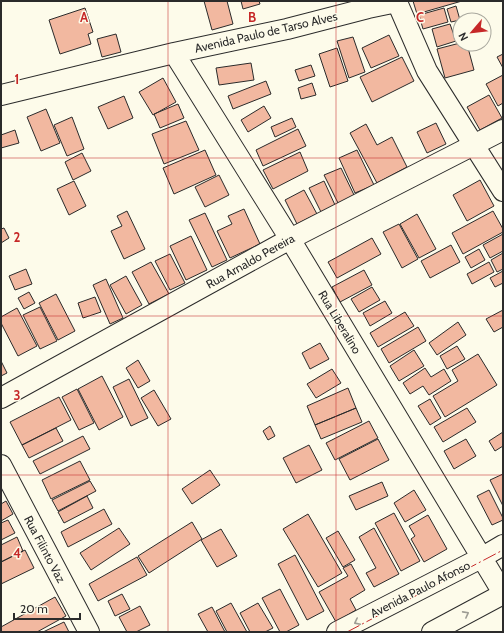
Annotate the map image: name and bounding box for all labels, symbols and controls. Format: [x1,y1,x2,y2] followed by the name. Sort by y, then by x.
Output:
[193,8,339,56] street label: Avenida Paulo de Tarso Alves
[80,9,89,25] text: A
[248,9,256,25] text: B
[416,9,424,25] text: C
[452,12,492,52] north arrow
[455,30,471,43] text: N
[15,71,19,87] text: 1
[14,229,21,245] text: 2
[203,230,297,292] street label: Rua Arnaldo Pereira
[315,288,365,357] street label: Rua Liberalino
[13,387,21,403] text: 3
[21,513,69,586] street label: Rua Filinto Vaz
[13,545,21,561] text: 4
[368,557,473,621] street label: Avenida Paulo Afonso
[14,595,80,621] scale bar
[20,601,48,616] text: 20 m
[462,611,469,618] one-way arrow
[354,617,361,625] one-way arrow

